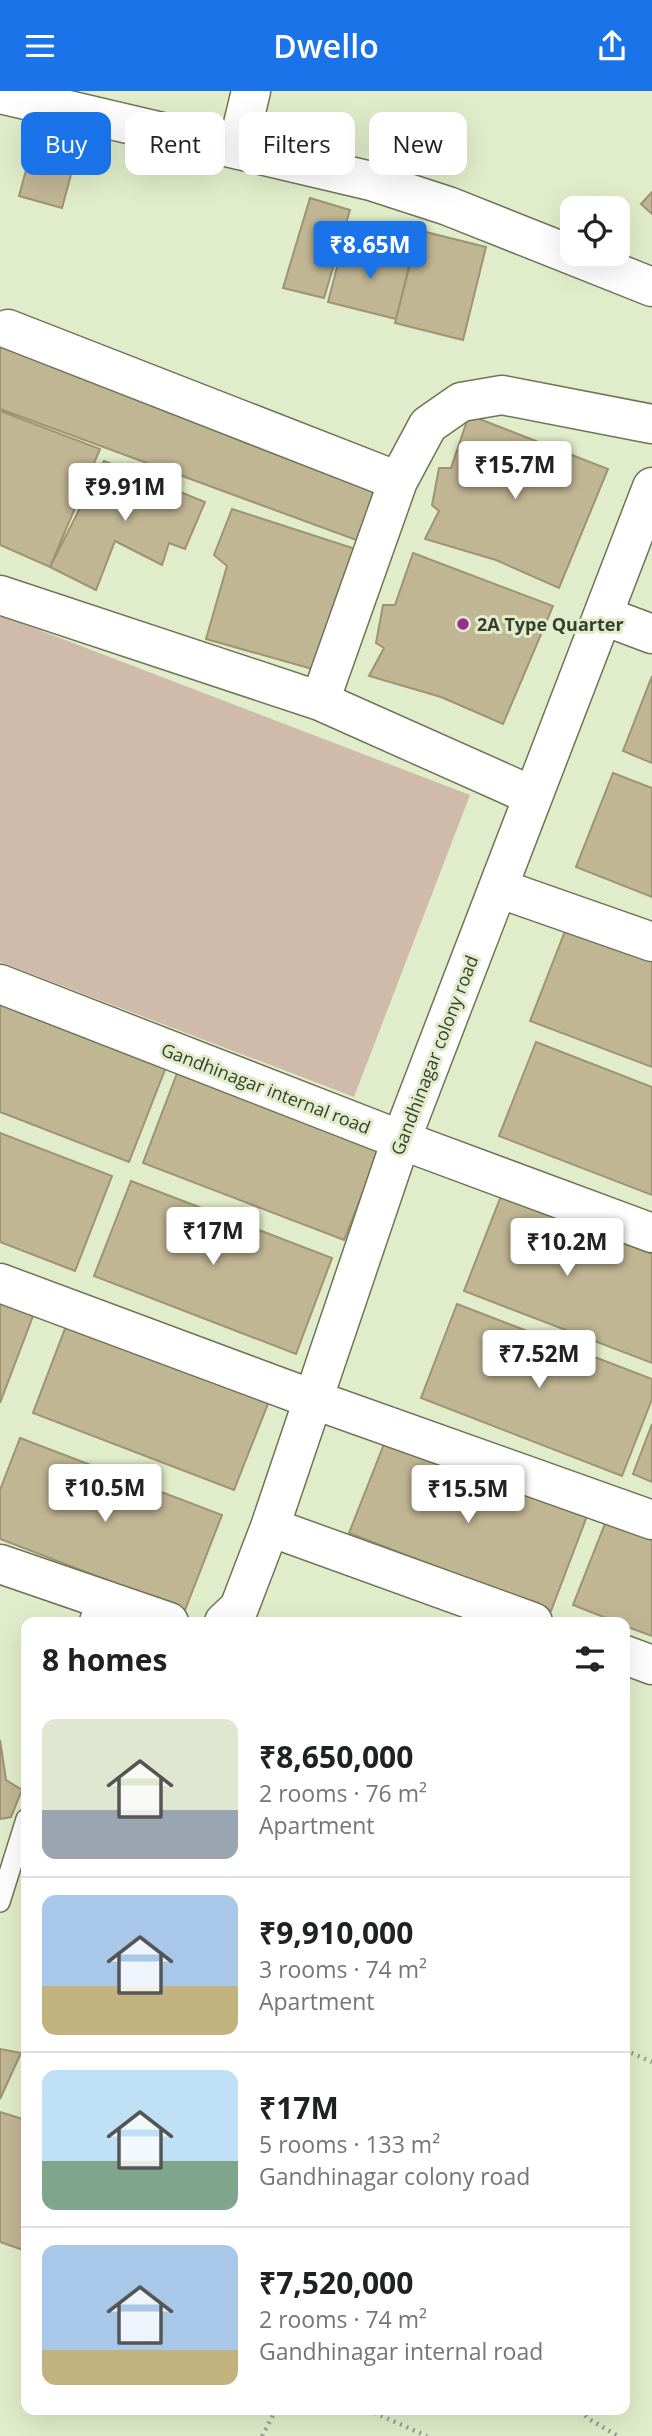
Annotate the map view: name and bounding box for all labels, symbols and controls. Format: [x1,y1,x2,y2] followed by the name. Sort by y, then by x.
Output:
[273,24,379,67] text: Dwello
[21,27,59,65] icon: menu
[593,27,631,65] icon: share
[21,112,111,175] chip: Buy
[125,112,225,175] chip: Rent
[239,112,355,175] chip: Filters
[369,112,467,175] chip: New
[560,196,630,266] map controls
[560,196,630,266] button: locate
[313,221,427,281] pin: ₹8.65M
[330,228,410,260] text: ₹8.65M
[458,441,572,501] pin: ₹15.7M
[475,448,555,480] text: ₹15.7M
[68,463,182,523] pin: ₹9.91M
[85,470,165,502] text: ₹9.91M
[477,612,624,636] place label: 2A Type Quarter
[455,616,471,632] marker: 2A Type Quarter
[385,952,483,1158] street label: Gandhinagar colony road
[158,1037,374,1139] street label: Gandhinagar internal road
[172,1207,254,1267] pin: ₹17M
[182,1214,244,1246] text: ₹17M
[510,1219,624,1278] pin: ₹10.2M
[527,1225,607,1257] text: ₹10.2M
[482,1331,596,1390] pin: ₹7.52M
[499,1337,579,1369] text: ₹7.52M
[48,1465,162,1524] pin: ₹10.5M
[411,1465,525,1525] pin: ₹15.5M
[65,1471,145,1503] text: ₹10.5M
[428,1472,508,1504] text: ₹15.5M
[42,1639,167,1680] text: 8 homes
[571,1640,609,1678] icon: filters
[259,1736,413,1777] text: ₹8,650,000
[98,1747,182,1831] icon: home
[259,1777,427,1809] text: 2 rooms · 76 m²
[259,1809,375,1841] text: Apartment
[259,1912,413,1953] text: ₹9,910,000
[98,1923,182,2007] icon: home
[259,1953,427,1985] text: 3 rooms · 74 m²
[259,1985,375,2017] text: Apartment
[259,2087,339,2128] text: ₹17M
[98,2098,182,2182] icon: home
[259,2128,440,2160] text: 5 rooms · 133 m²
[259,2160,530,2192] text: Gandhinagar colony road
[259,2262,413,2303] text: ₹7,520,000
[98,2273,182,2357] icon: home
[259,2303,427,2335] text: 2 rooms · 74 m²
[259,2335,543,2367] text: Gandhinagar internal road

